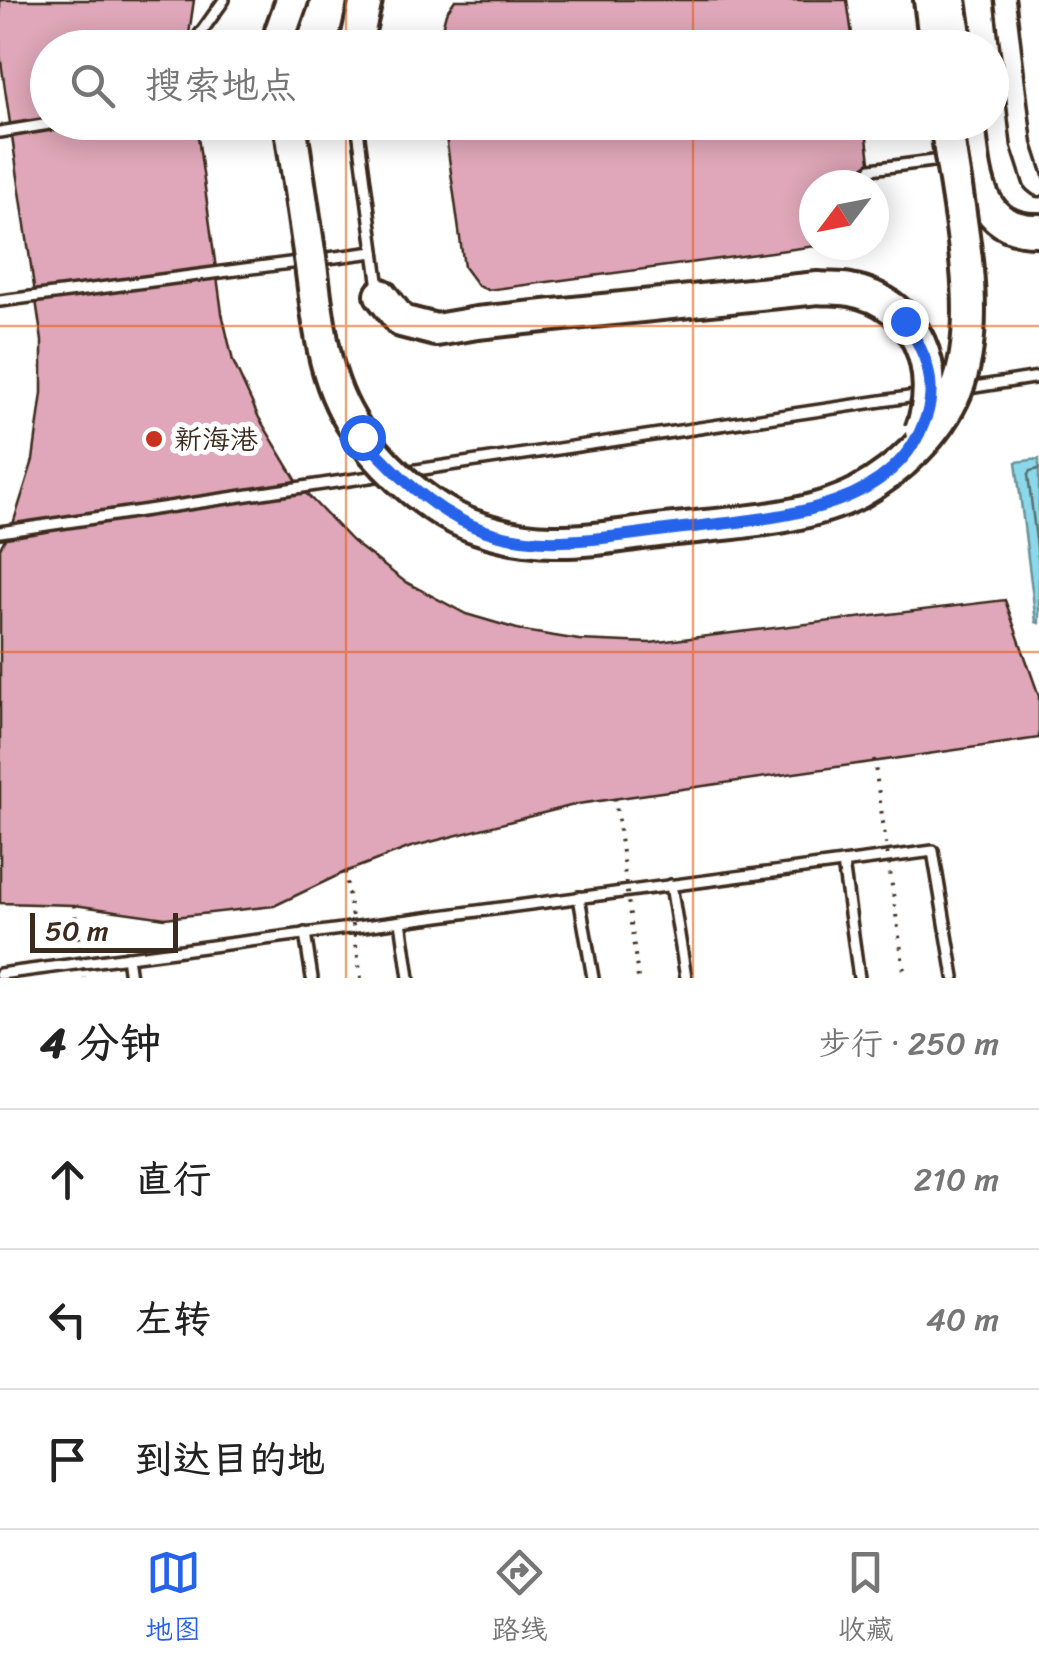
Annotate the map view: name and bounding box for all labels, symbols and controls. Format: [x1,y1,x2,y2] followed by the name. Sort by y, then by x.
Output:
[30,30,1009,140] search box
[145,52,297,119] text: 搜索地点
[65,58,120,113] icon: search
[799,170,889,260] north arrow
[883,299,929,345] route end
[174,415,258,464] place label: 新海港
[340,415,386,461] route start
[143,428,165,450] marker: 新海港
[45,906,109,955] text: 50 m
[30,908,178,953] scale bar
[40,1006,161,1080] text: 4 分钟
[819,1015,999,1072] text: 步行 · 250 m
[135,1146,211,1213] text: 直行
[914,1151,999,1208] text: 210 m
[40,1152,95,1207] icon: ahead
[135,1286,211,1353] text: 左转
[926,1291,999,1348] text: 40 m
[40,1292,95,1347] icon: left
[135,1426,325,1493] text: 到达目的地
[40,1432,95,1487] icon: arrive
[145,1545,201,1654] tab: 地图
[491,1545,548,1654] tab: 路线
[838,1545,894,1654] tab: 收藏

